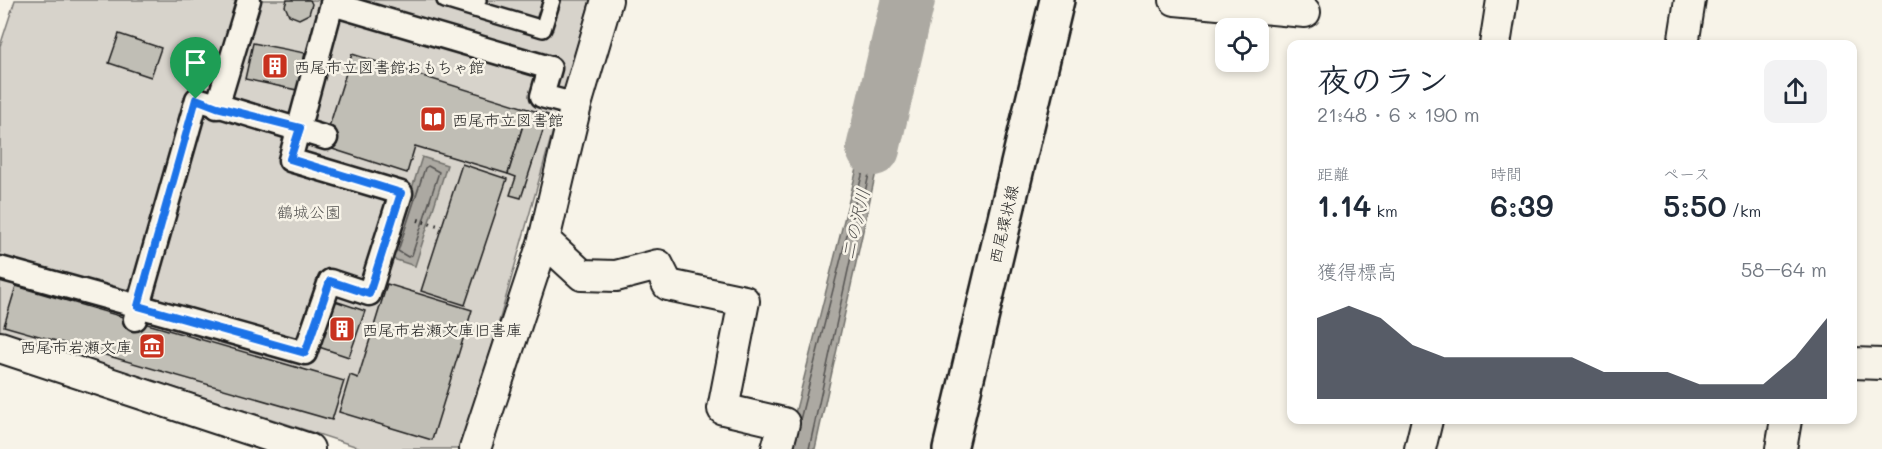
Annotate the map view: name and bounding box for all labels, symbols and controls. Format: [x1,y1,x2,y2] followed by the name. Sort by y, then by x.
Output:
[1215,18,1269,72] map controls
[1215,18,1269,72] button: locate
[170,37,221,99] pin
[179,46,212,79] icon: arrive
[260,51,290,81] building icon: 西尾市立図書館おもちゃ館
[294,56,485,77] place label: 西尾市立図書館おもちゃ館
[1317,57,1449,100] text: 夜のラン
[1764,60,1827,123] button: share
[1317,101,1480,127] text: 21:48 · 6 × 190 m
[418,104,448,134] library icon: 西尾市立図書館
[452,109,564,130] place label: 西尾市立図書館
[1317,163,1349,184] text: 距離
[1490,163,1522,184] text: 時間
[1663,163,1710,184] text: ペース
[984,183,1022,265] street label: 西尾環状線
[1317,185,1371,225] text: 1.14
[1490,185,1553,225] text: 6:39
[1663,185,1727,225] text: 5:50
[835,186,875,262] water label: 二の沢川
[1371,200,1398,221] text: km
[1727,200,1761,221] text: /km
[277,201,341,222] park label: 鶴城公園
[1741,256,1827,282] text: 58–64 m
[1317,258,1397,284] text: 獲得標高
[327,314,357,344] building icon: 西尾市岩瀬文庫旧書庫
[362,319,522,340] place label: 西尾市岩瀬文庫旧書庫
[137,331,167,361] museum icon: 西尾市岩瀬文庫
[20,336,132,357] place label: 西尾市岩瀬文庫

